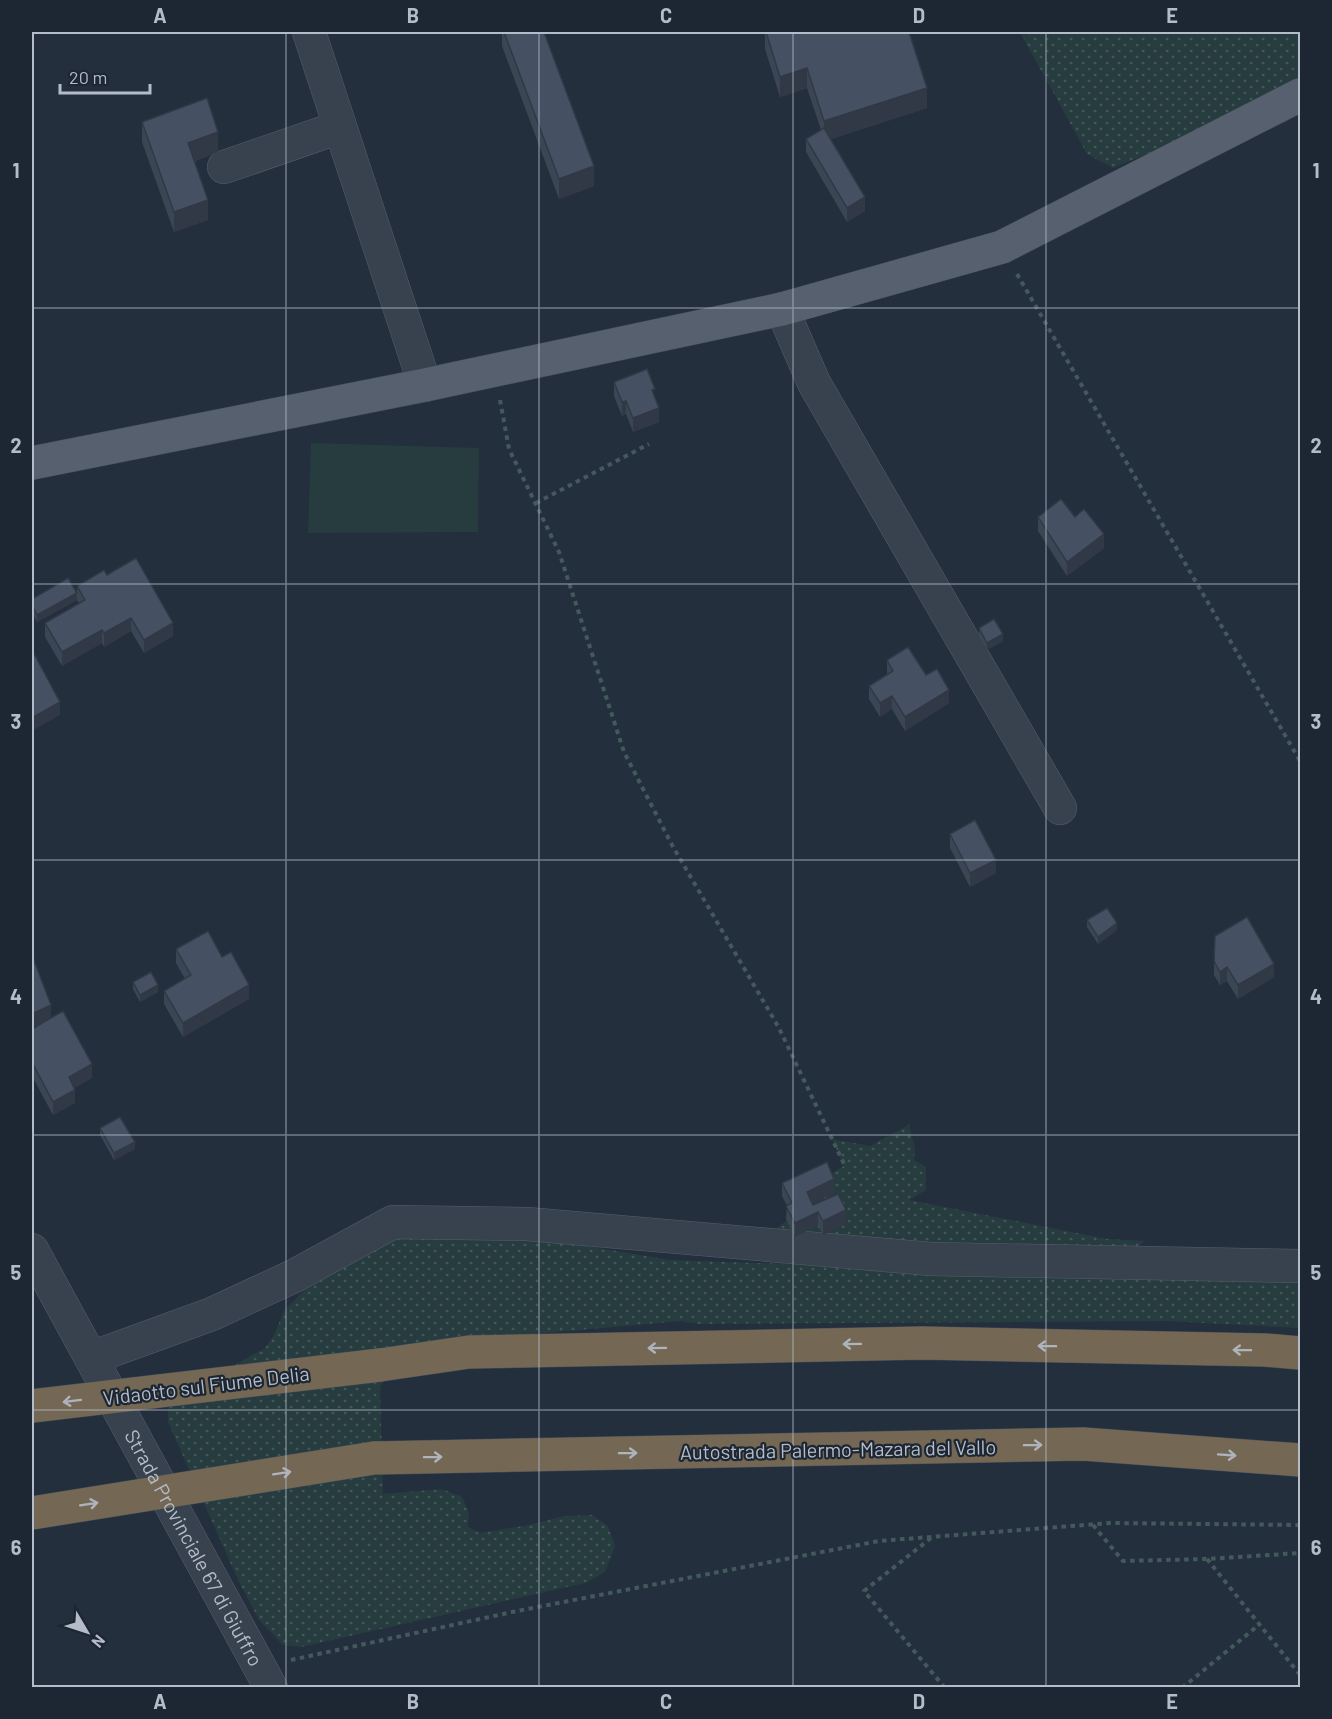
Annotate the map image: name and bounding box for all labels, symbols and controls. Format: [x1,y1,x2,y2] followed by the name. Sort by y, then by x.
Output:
[153,3,167,27] text: A
[407,3,419,27] text: B
[660,3,672,27] text: C
[913,3,925,27] text: D
[1166,3,1178,27] text: E
[60,57,150,95] scale bar
[69,66,107,88] text: 20 m
[12,158,20,182] text: 1
[1312,158,1320,182] text: 1
[10,433,22,457] text: 2
[1310,433,1322,457] text: 2
[11,709,21,733] text: 3
[1311,709,1321,733] text: 3
[10,984,22,1008] text: 4
[1310,984,1322,1008] text: 4
[11,1260,22,1284] text: 5
[1311,1260,1322,1284] text: 5
[843,1338,863,1350] one-way arrow
[1038,1340,1058,1351] one-way arrow
[648,1342,668,1354] one-way arrow
[1233,1344,1253,1356] one-way arrow
[101,1360,311,1410] street label: Vidaotto sul Fiume Delia
[62,1396,82,1407] one-way arrow
[120,1425,269,1670] street label: Strada Provinciale 67 di Giuffro
[680,1434,996,1464] street label: Autostrada Palermo-Mazara del Vallo
[1022,1439,1042,1451] one-way arrow
[617,1447,637,1459] one-way arrow
[1217,1450,1237,1461] one-way arrow
[422,1451,442,1463] one-way arrow
[271,1467,291,1478] one-way arrow
[79,1498,99,1509] one-way arrow
[11,1535,22,1559] text: 6
[1311,1535,1322,1559] text: 6
[57,1602,117,1662] north arrow
[88,1632,110,1652] text: N
[153,1689,167,1713] text: A
[407,1689,419,1713] text: B
[660,1689,672,1713] text: C
[913,1689,925,1713] text: D
[1166,1689,1178,1713] text: E

